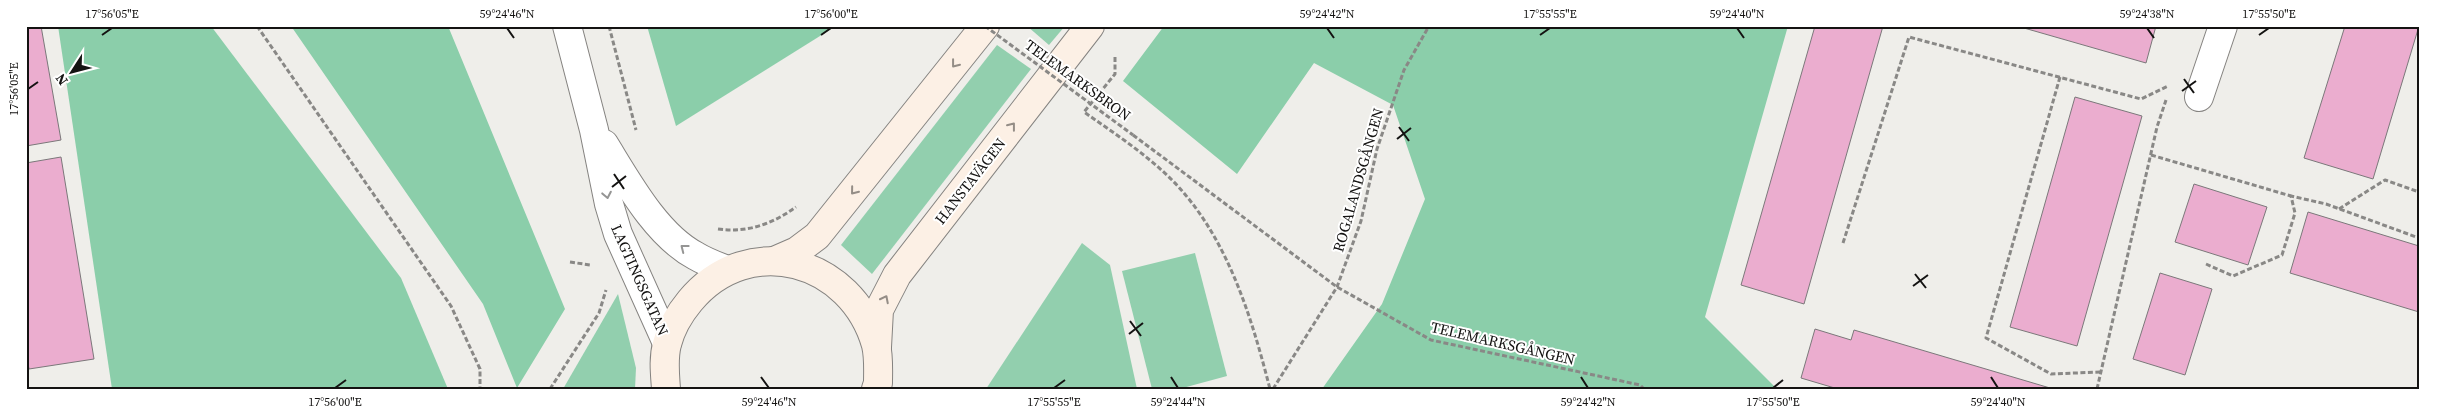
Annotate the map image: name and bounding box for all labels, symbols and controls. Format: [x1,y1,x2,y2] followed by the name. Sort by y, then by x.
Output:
[85,6,139,22] text: 17°56'05"E
[479,6,535,22] text: 59°24'46"N
[804,6,858,22] text: 17°56'00"E
[1299,6,1355,22] text: 59°24'42"N
[1523,6,1577,22] text: 17°55'55"E
[1709,6,1765,22] text: 59°24'40"N
[2119,6,2175,22] text: 59°24'38"N
[2242,6,2296,22] text: 17°55'50"E
[1021,34,1135,126] street label: TELEMARKSBRON
[48,48,98,98] north arrow
[952,59,961,68] one-way arrow
[6,62,22,116] text: 17°56'05"E
[50,70,73,90] text: N
[1327,106,1389,254] street label: ROGALANDSGÅNGEN
[1006,123,1015,132] one-way arrow
[930,134,1010,228] street label: HANSTAVÄGEN
[851,185,859,194] one-way arrow
[601,190,611,199] one-way arrow
[606,221,674,339] street label: LAGTINGSGATAN
[681,244,690,253] one-way arrow
[878,296,888,305] one-way arrow
[1429,316,1577,370] street label: TELEMARKSGÅNGEN
[308,394,362,410] text: 17°56'00"E
[741,394,797,410] text: 59°24'46"N
[1027,394,1081,410] text: 17°55'55"E
[1150,394,1206,410] text: 59°24'44"N
[1560,394,1616,410] text: 59°24'42"N
[1746,394,1800,410] text: 17°55'50"E
[1970,394,2026,410] text: 59°24'40"N

